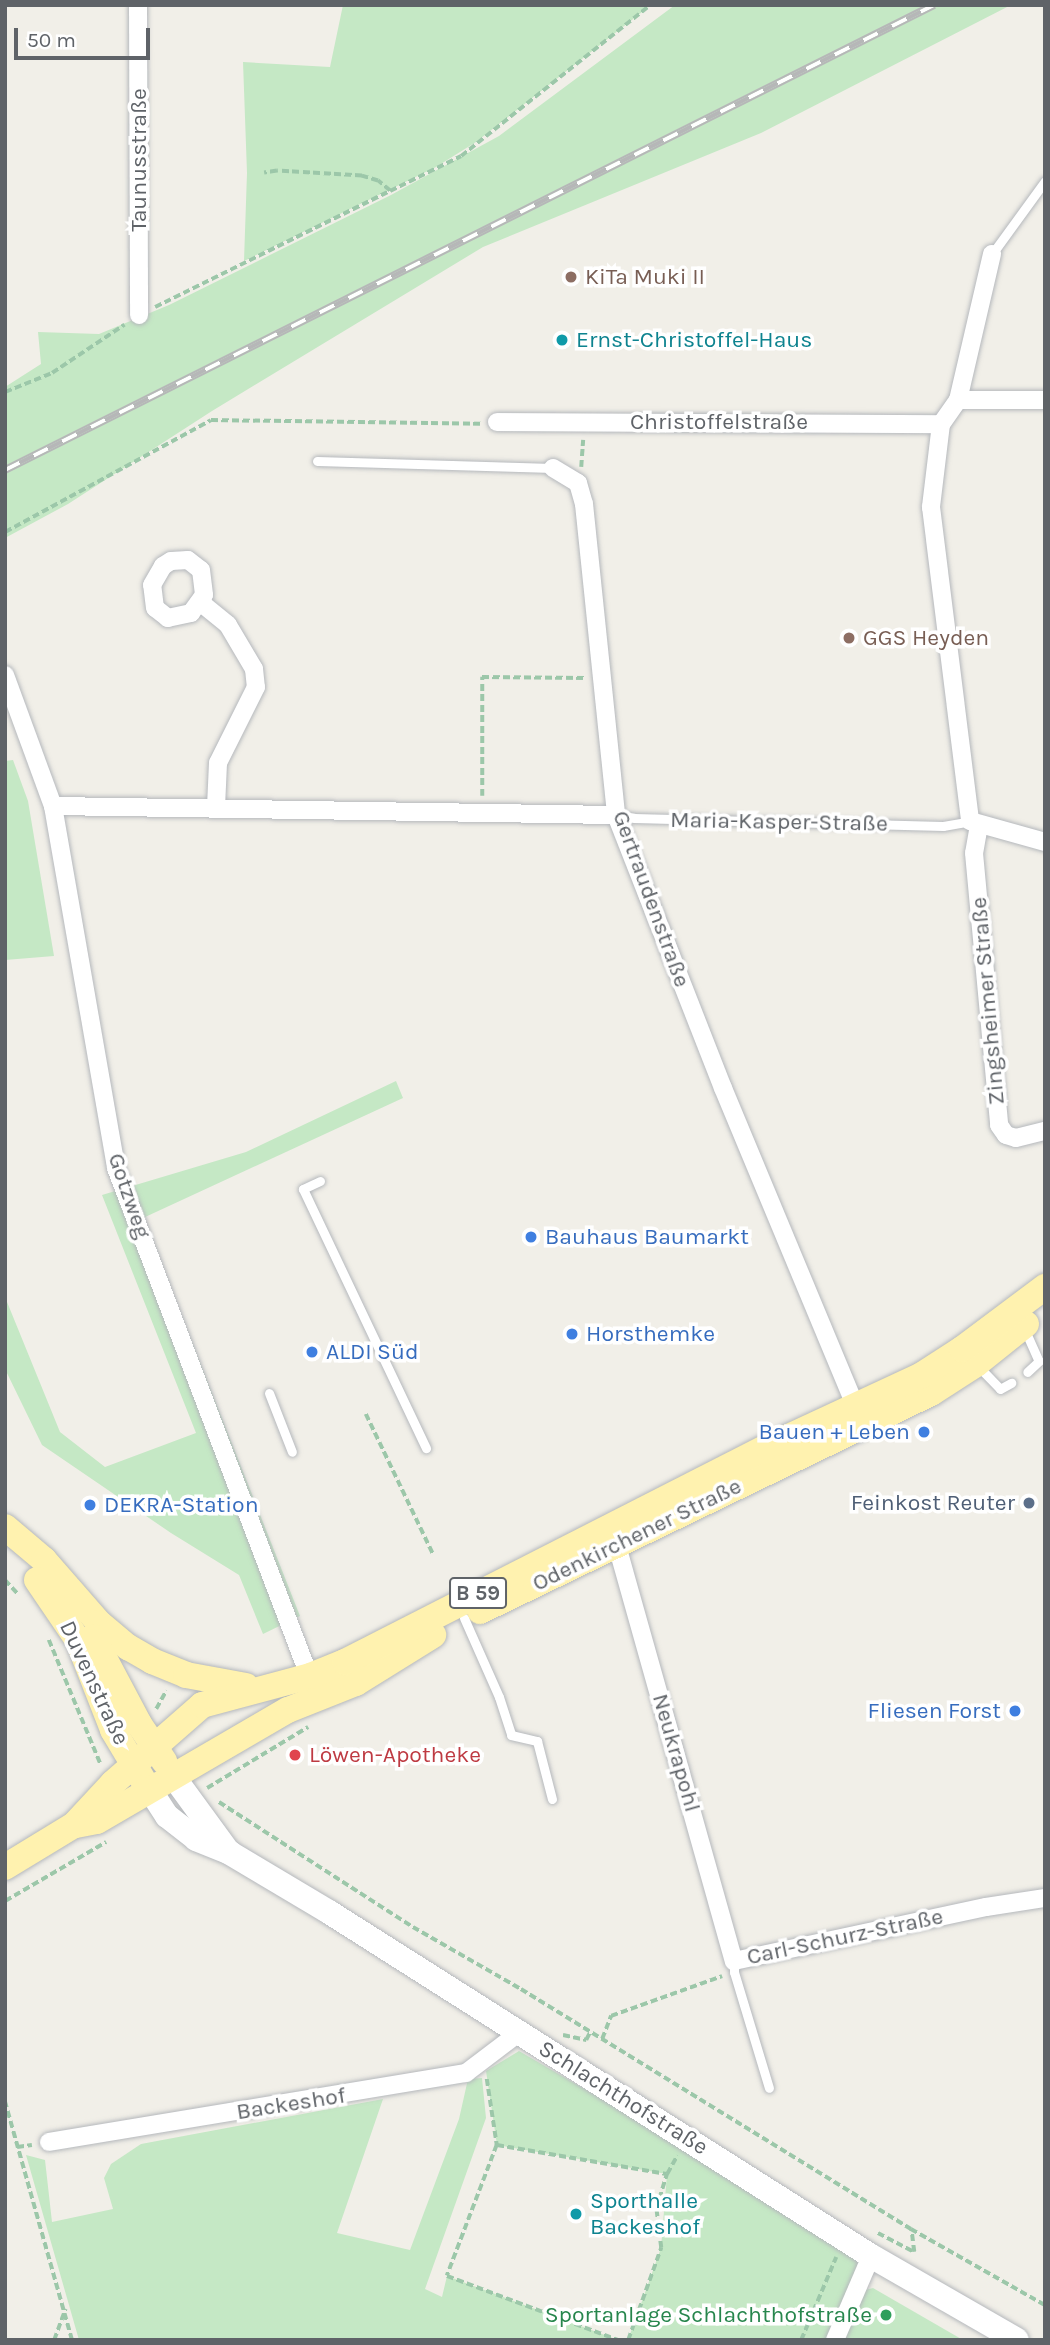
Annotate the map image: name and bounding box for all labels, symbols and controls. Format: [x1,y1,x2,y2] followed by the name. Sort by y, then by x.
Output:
[18,14,154,58] scale bar
[27,28,76,52] text: 50 m
[125,88,153,232] street label: Taunusstraße
[585,263,705,291] place label: KiTa Muki II
[563,269,579,285] marker: KiTa Muki II
[576,326,812,354] place label: Ernst-Christoffel-Haus
[554,332,570,348] marker: Ernst-Christoffel-Haus
[630,408,808,436] street label: Christoffelstraße
[863,624,989,652] place label: GGS Heyden
[841,630,857,646] marker: GGS Heyden
[670,806,888,838] street label: Maria-Kasper-Straße
[606,807,696,991] street label: Gertraudenstraße
[965,896,1011,1106] street label: Zingsheimer Straße
[102,1150,156,1242] street label: Gotzweg
[545,1223,749,1251] place label: Bauhaus Baumarkt
[523,1229,539,1245] marker: Bauhaus Baumarkt
[586,1320,715,1348] place label: Horsthemke
[564,1326,580,1342] marker: Horsthemke
[326,1338,419,1366] place label: ALDI Süd
[304,1344,320,1360] marker: ALDI Süd
[759,1418,910,1446] place label: Bauen + Leben
[916,1424,932,1440] marker: Bauen + Leben
[528,1472,746,1598] street label: Odenkirchener Straße
[851,1489,1015,1517] place label: Feinkost Reuter
[104,1491,259,1519] place label: DEKRA-Station
[1021,1495,1037,1511] marker: Feinkost Reuter
[82,1497,98,1513] marker: DEKRA-Station
[448,1576,508,1610] road number: B 59
[53,1616,135,1750] street label: Duvenstraße
[646,1691,706,1815] street label: Neukrapohl
[868,1697,1001,1725] place label: Fliesen Forst
[1007,1703,1023,1719] marker: Fliesen Forst
[309,1741,481,1769] place label: Löwen-Apotheke
[287,1747,303,1763] marker: Löwen-Apotheke
[744,1903,946,1971] street label: Carl-Schurz-Straße
[533,2035,713,2161] street label: Schlachthofstraße
[235,2082,347,2126] street label: Backeshof
[590,2187,700,2241] place label: Sporthalle Backeshof
[568,2206,584,2222] marker: Sporthalle Backeshof
[545,2301,872,2329] place label: Sportanlage Schlachthofstraße
[878,2307,894,2323] marker: Sportanlage Schlachthofstraße

